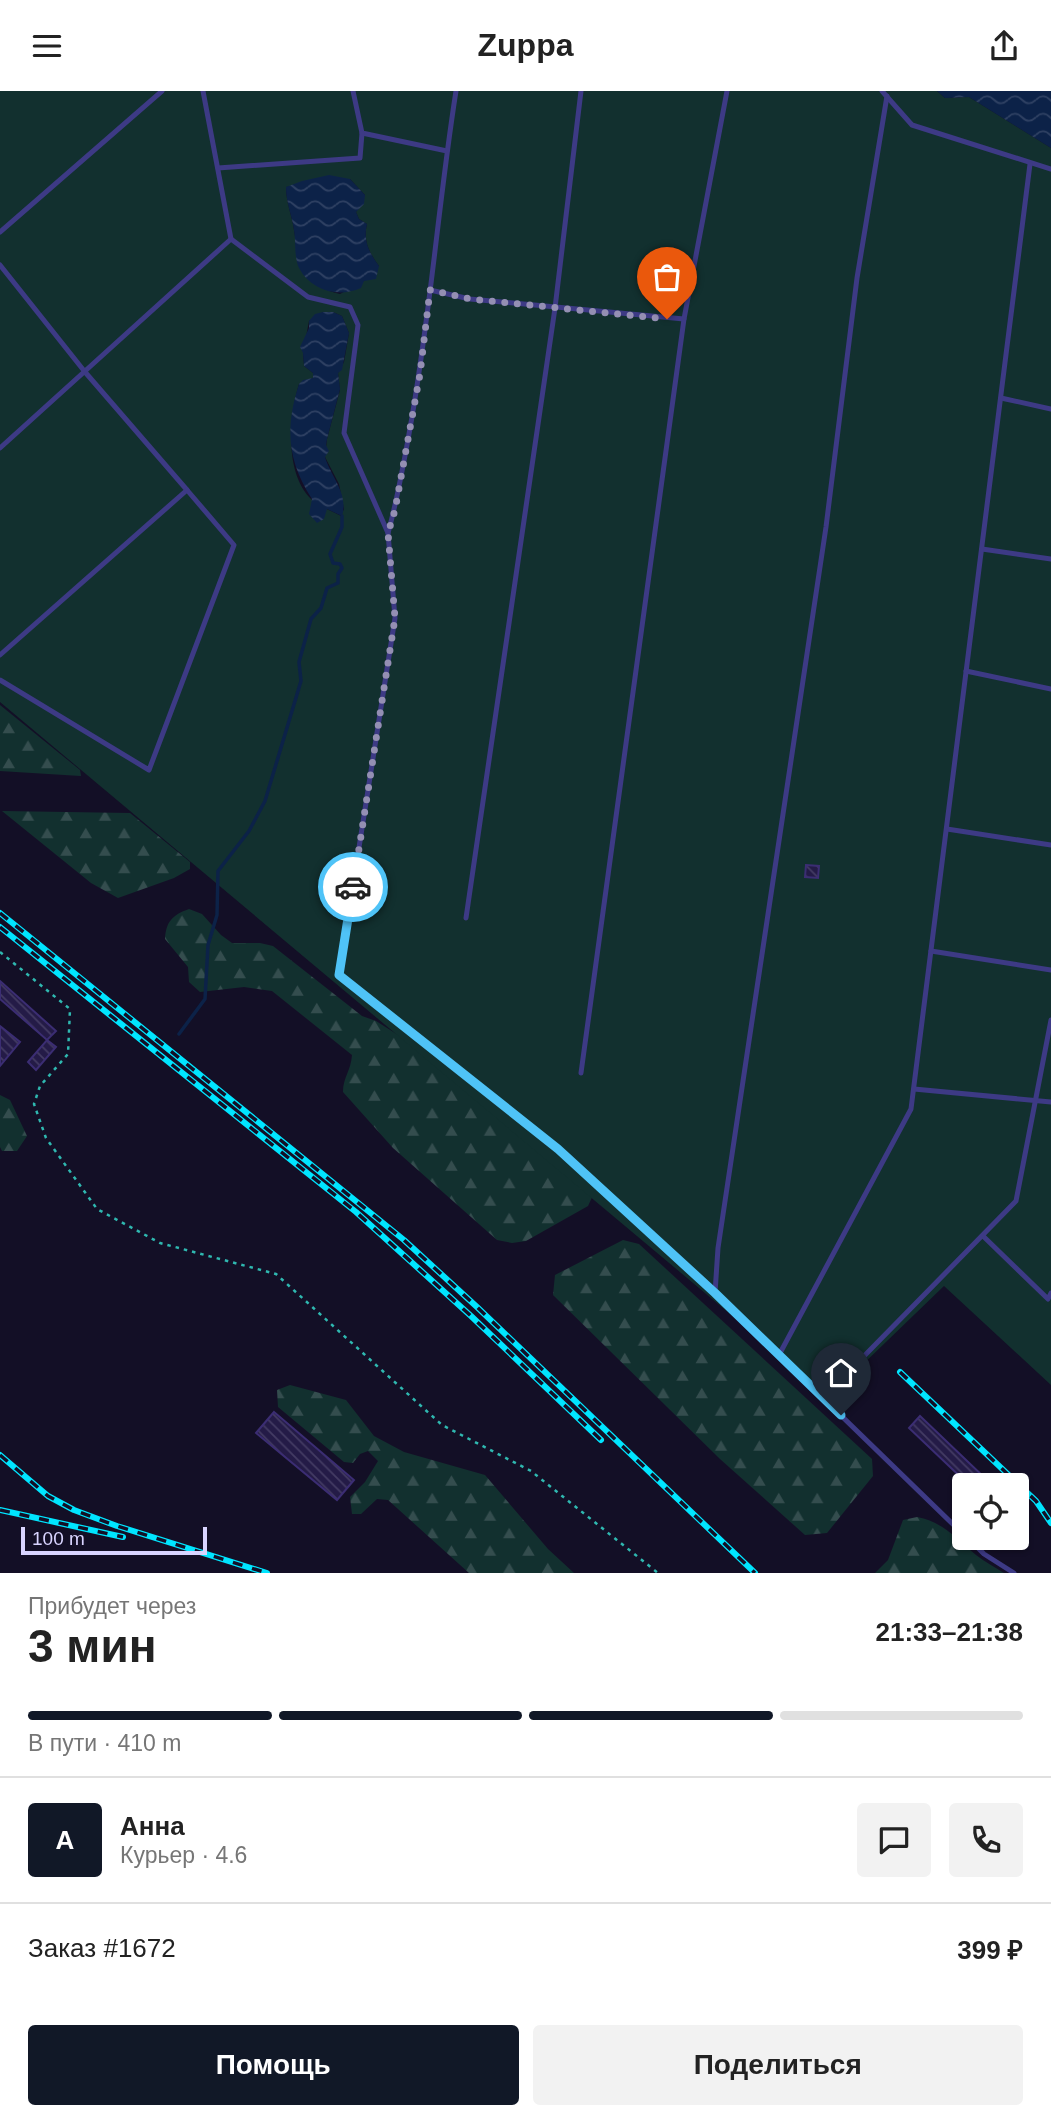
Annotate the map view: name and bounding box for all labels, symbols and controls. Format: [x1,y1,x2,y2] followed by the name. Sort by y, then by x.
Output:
[28,27,66,65] icon: menu
[478,27,573,63] text: Zuppa
[985,27,1023,65] icon: share
[637,247,697,319] pin
[648,258,686,296] icon: bag
[318,852,388,922] courier
[334,868,372,906] icon: car
[811,1343,871,1415] pin
[822,1354,860,1392] icon: home
[952,1473,1029,1550] map controls
[952,1473,1029,1550] button: locate
[21,1524,206,1556] scale bar
[32,1528,85,1549] text: 100 m
[28,1593,196,1619] text: Прибудет через
[876,1617,1023,1647] text: 21:33–21:38
[28,1620,156,1672] text: 3 мин
[28,1730,181,1756] text: В пути · 410 m
[857,1803,931,1877] button: chat
[949,1803,1023,1877] button: phone
[120,1811,185,1841] text: Анна
[56,1825,74,1855] text: А
[120,1842,247,1868] text: Курьер · 4.6
[28,1933,176,1963] text: Заказ #1672
[957,1935,1023,1965] text: 399 ₽
[28,2025,519,2105] button: Помощь
[533,2025,1023,2105] button: Поделиться

